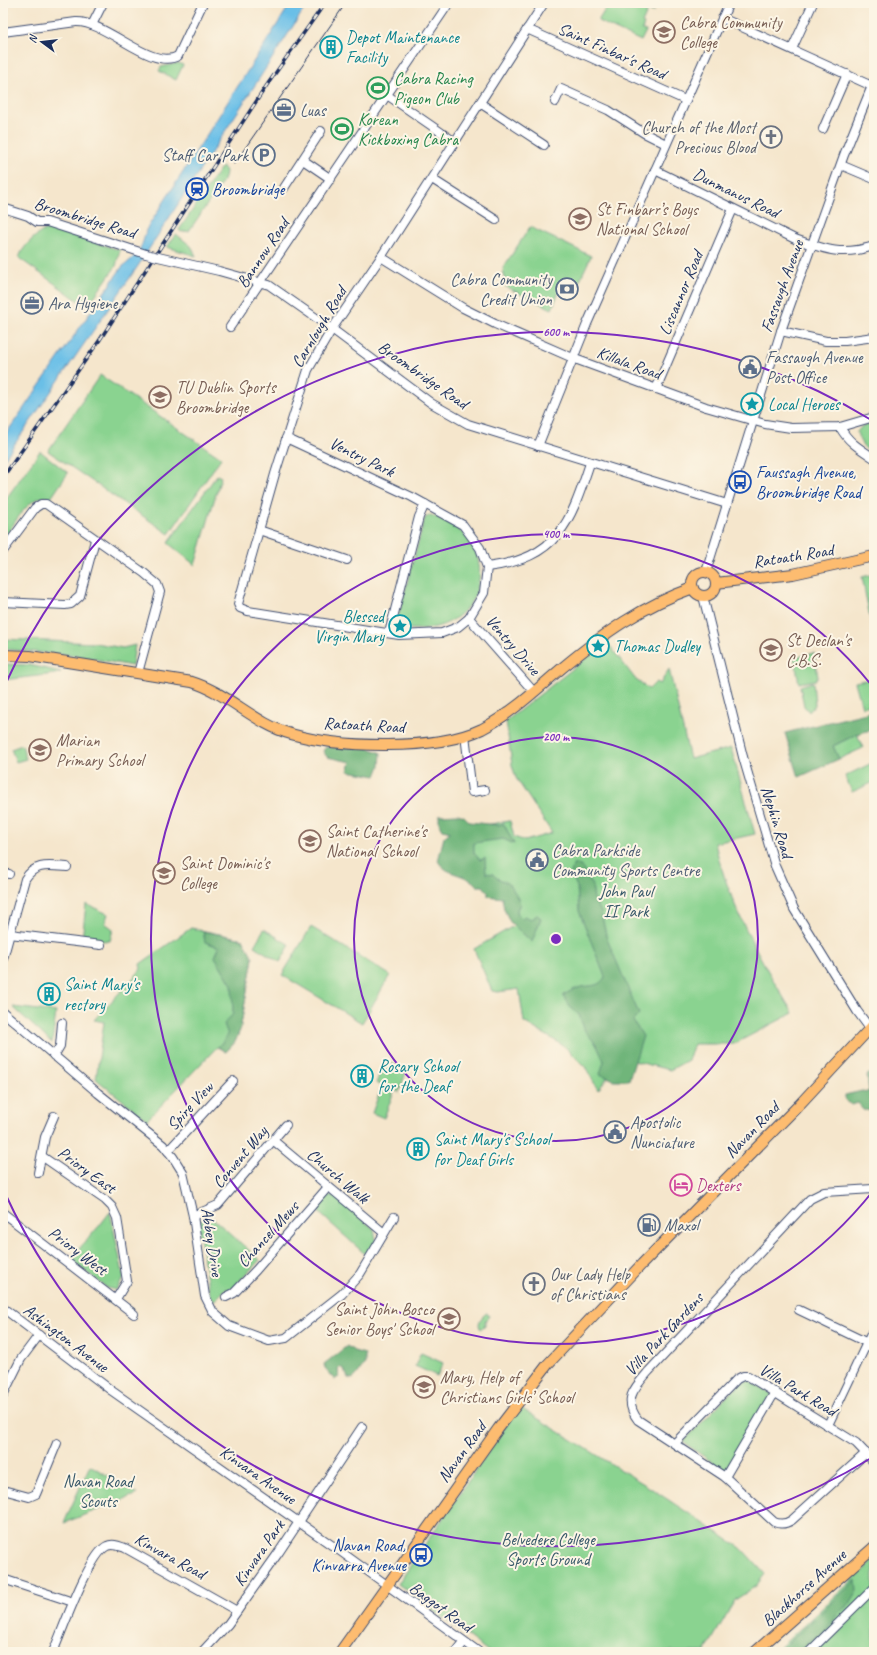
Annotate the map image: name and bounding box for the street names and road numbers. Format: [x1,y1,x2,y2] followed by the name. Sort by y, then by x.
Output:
[555,18,672,86] street label: Saint Finbar's Road
[689,163,786,224] street label: Dunmanus Road
[32,193,141,244] street label: Broombridge Road
[232,212,295,292] street label: Bannow Road
[756,236,809,335] street label: Fassaugh Avenue
[654,246,709,338] street label: Liscannor Road
[287,281,353,371] street label: Carnlough Road
[374,336,474,415] street label: Broombridge Road
[594,342,666,385] street label: Killala Road
[326,432,399,482] street label: Ventry Park
[751,539,837,573] street label: Ratoath Road
[481,611,546,681] street label: Ventry Drive
[323,712,407,738] street label: Ratoath Road
[756,784,799,863] street label: Nephin Road
[162,1076,219,1135] street label: Spire View
[720,1096,785,1162] street label: Navan Road
[208,1121,273,1193] street label: Convent Way
[54,1142,122,1199] street label: Priory East
[303,1144,375,1209] street label: Church Walk
[233,1195,305,1272] street label: Chancel Mews
[196,1206,228,1279] street label: Abbey Drive
[44,1222,114,1281] street label: Priory West
[620,1287,709,1380] street label: Villa Park Gardens
[19,1299,114,1378] street label: Ashington Avenue
[755,1359,843,1423] street label: Villa Park Road
[433,1416,492,1487] street label: Navan Road
[216,1441,301,1510] street label: Kinvara Avenue
[229,1514,290,1590] street label: Kinvara Park
[131,1528,211,1585] street label: Kinvara Road
[758,1544,852,1631] street label: Blackhorse Avenue
[405,1577,479,1638] street label: Baggot Road

